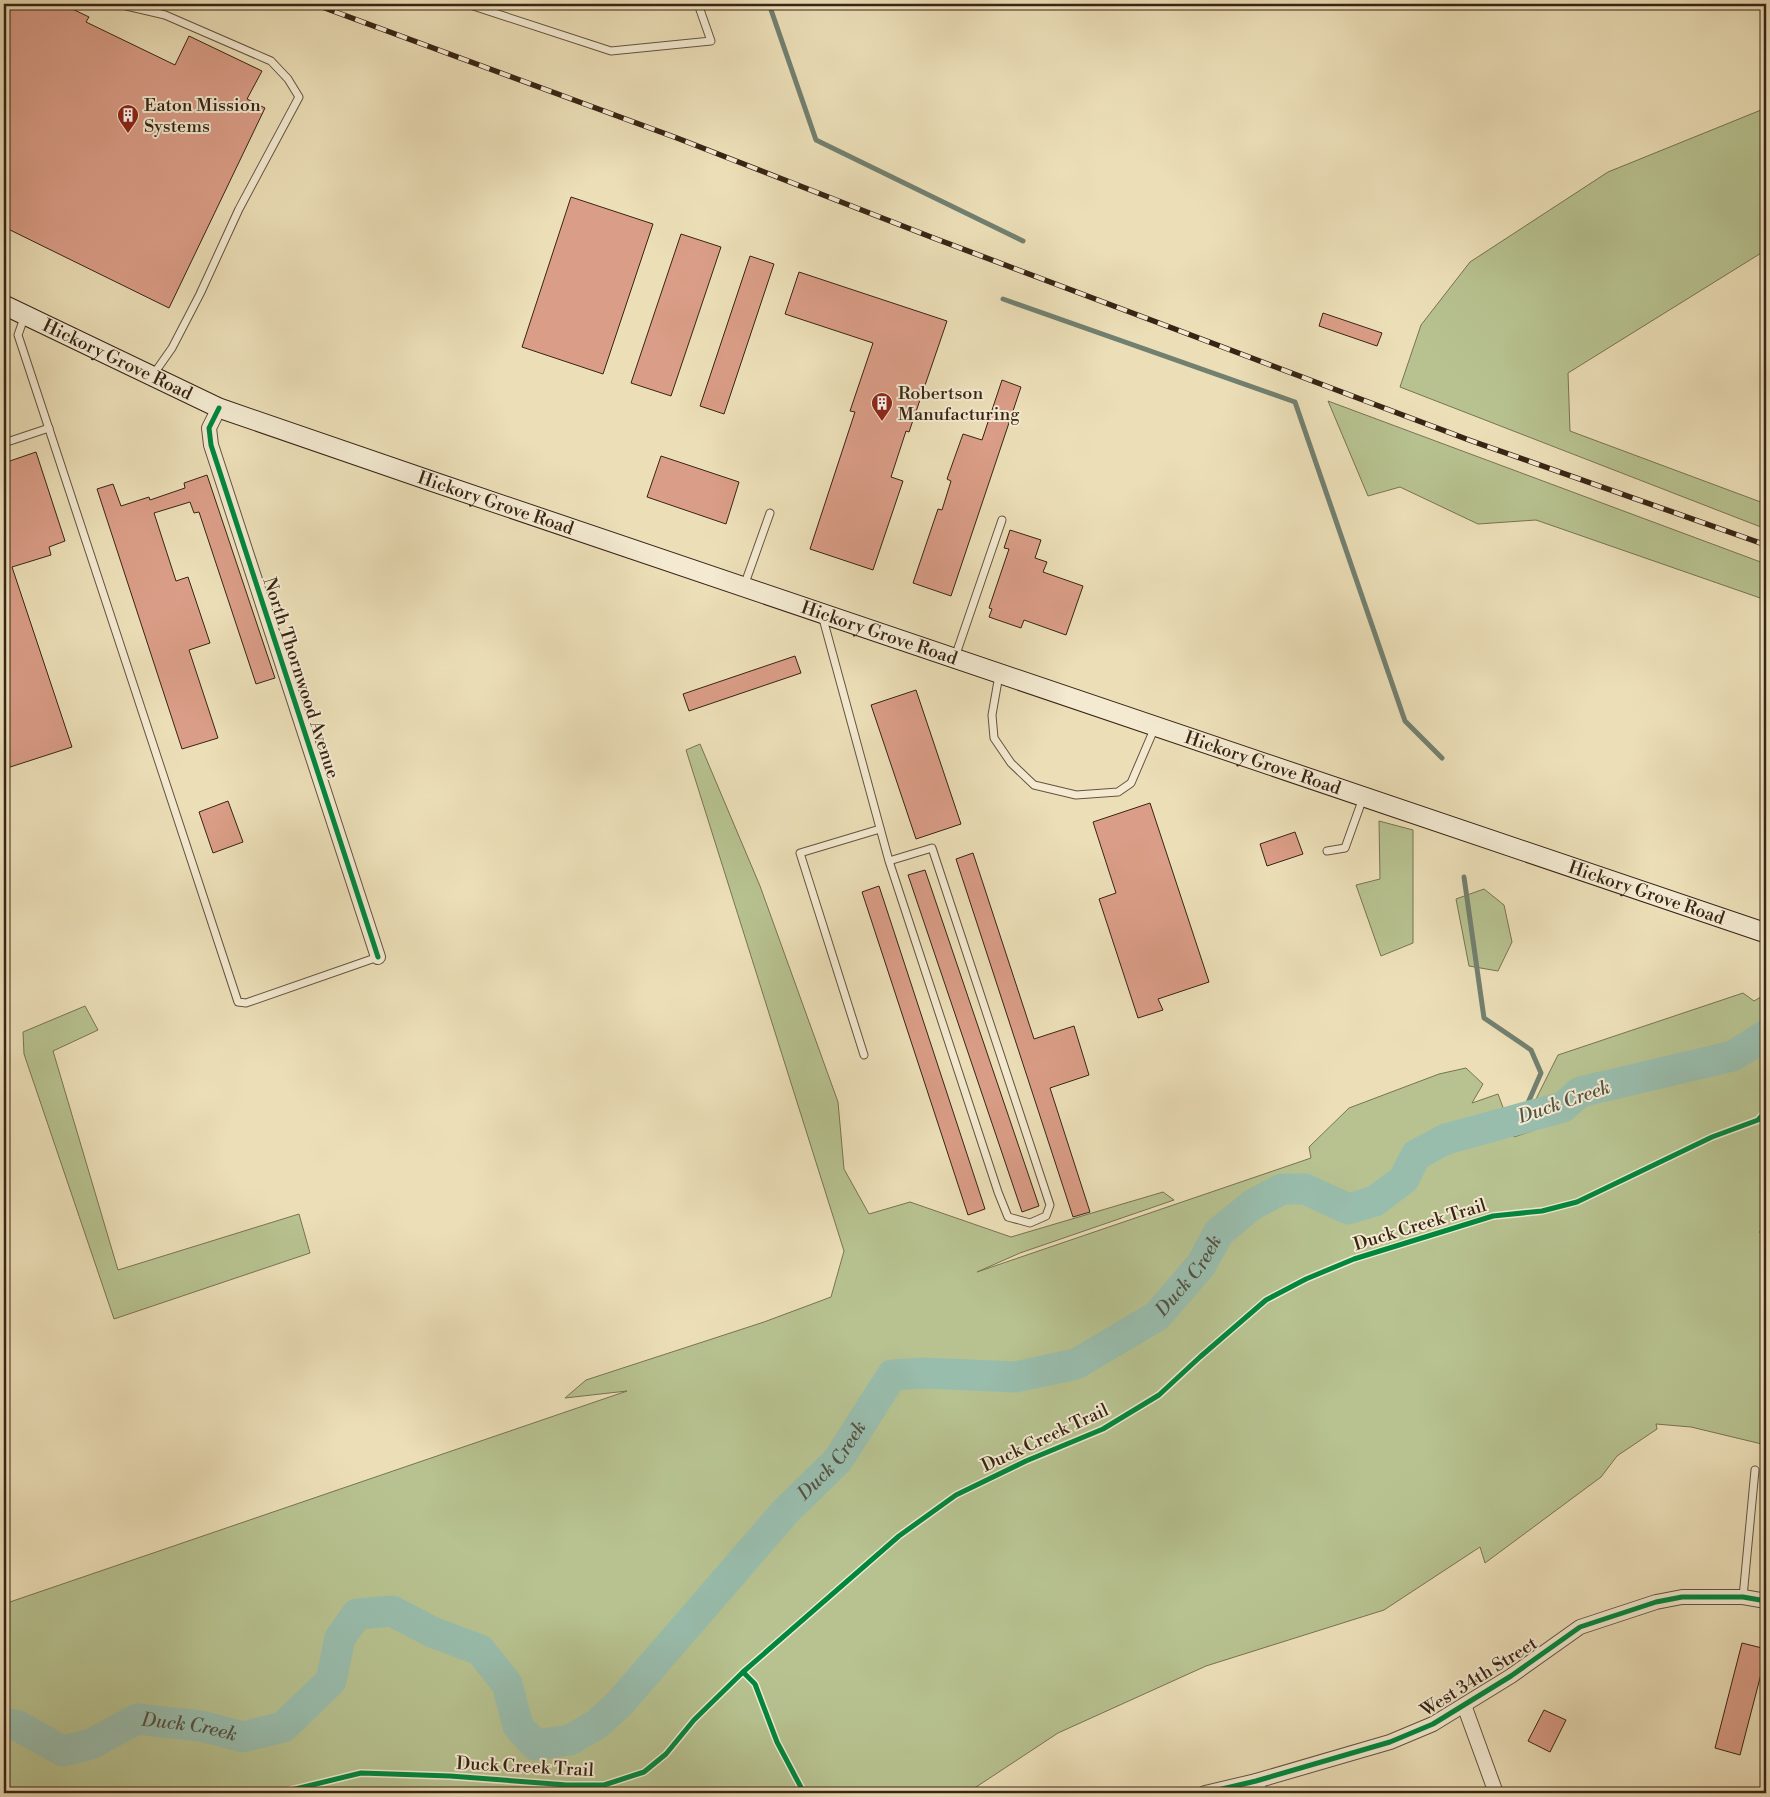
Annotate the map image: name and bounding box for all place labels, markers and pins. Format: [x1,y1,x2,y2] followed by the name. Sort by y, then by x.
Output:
[144,94,261,138] place label: Eaton Mission Systems
[116,103,140,134] building icon: Eaton Mission Systems
[898,382,1020,426] place label: Robertson Manufacturing
[870,391,894,422] building icon: Robertson Manufacturing

